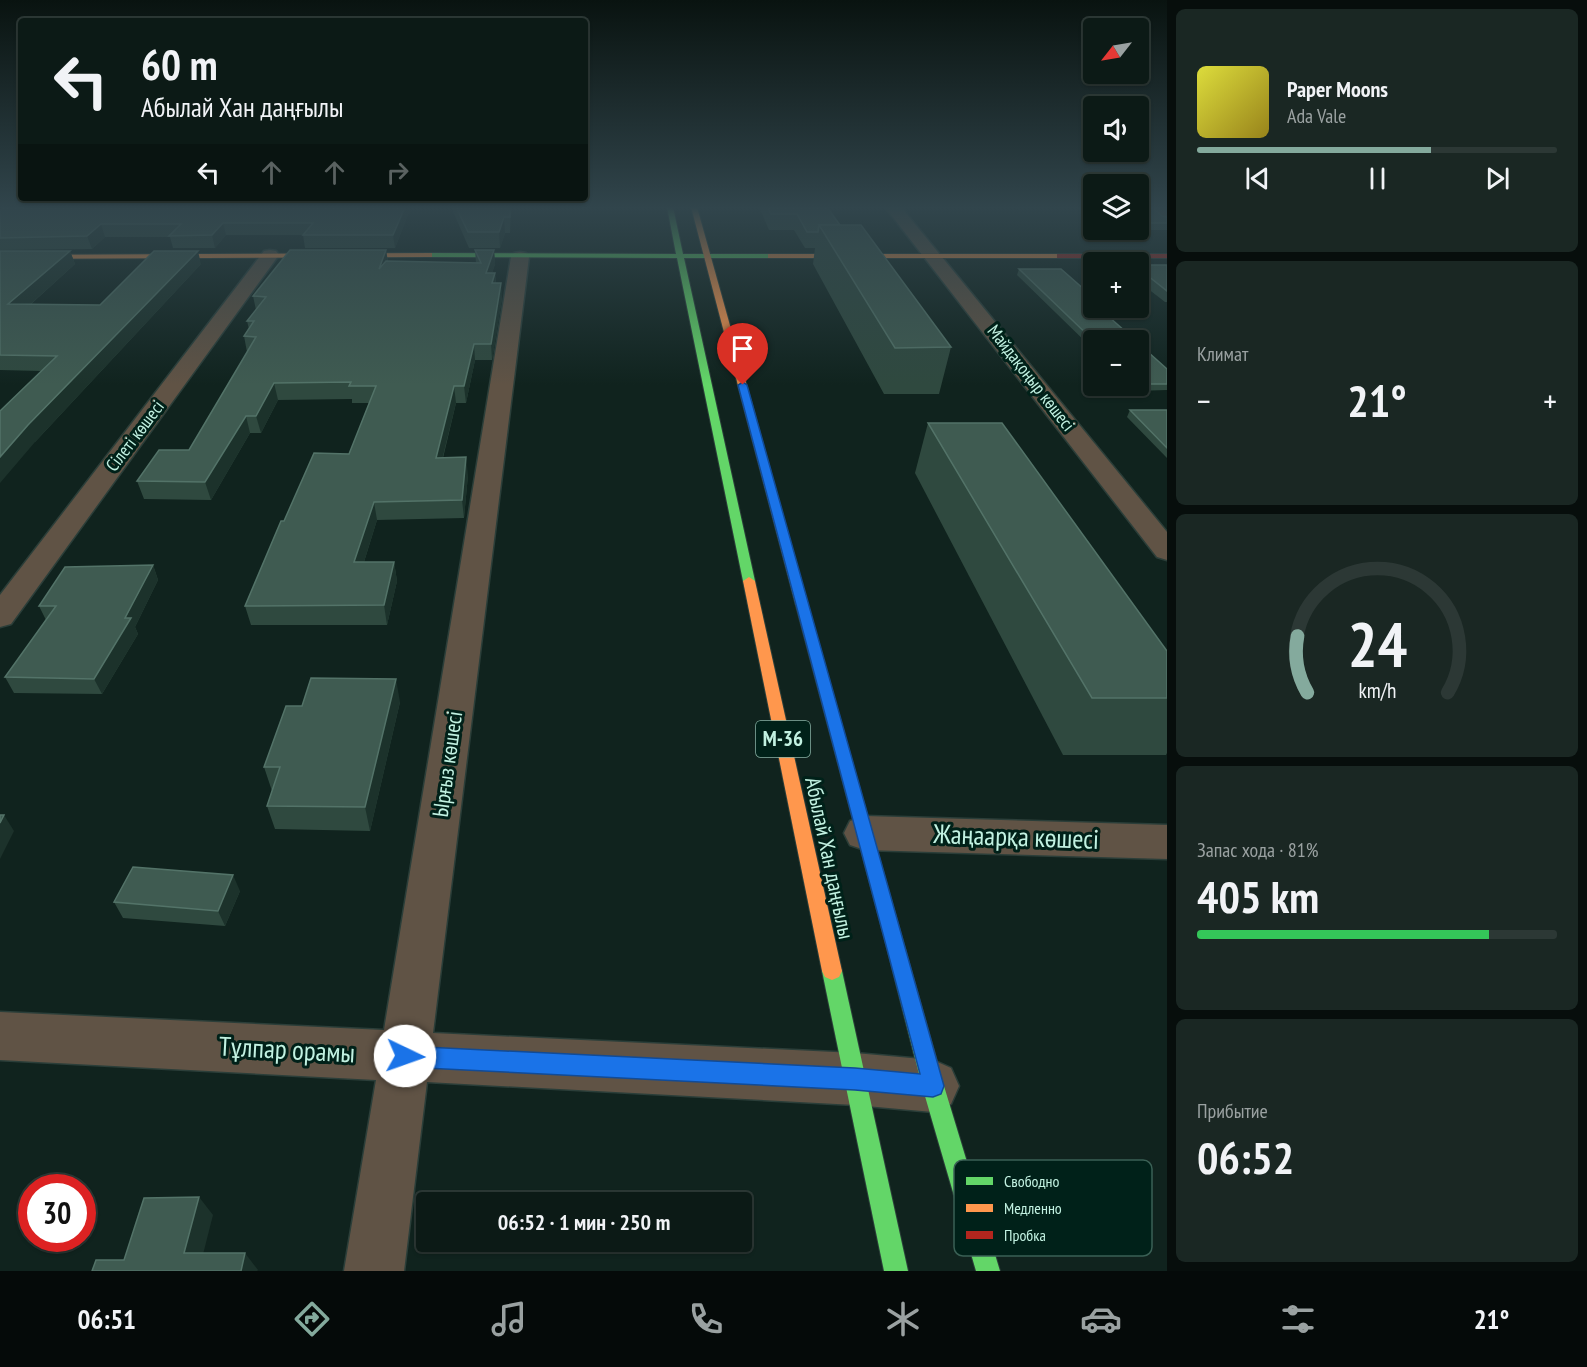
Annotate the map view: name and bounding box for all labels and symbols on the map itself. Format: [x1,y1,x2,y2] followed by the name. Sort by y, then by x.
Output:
[1083,18,1149,84] north arrow
[983,320,1080,436] street label: Майдақоңыр көшесі
[717,323,768,385] pin
[100,396,169,476] street label: Сілеті көшесі
[426,709,468,819] street label: Ырғыз көшесі
[756,721,810,757] road number: M-36
[799,774,861,942] street label: Абылай Хан даңғылы
[932,816,1099,856] street label: Жаңаарқа көшесі
[373,1024,437,1088] position arrow
[218,1028,356,1070] street label: Тұлпар орамы
[954,1160,1152,1256] legend
[1004,1171,1059,1191] text: Свободно
[18,1174,96,1252] speed limit sign: 30
[1004,1198,1062,1218] text: Медленно
[1004,1225,1046,1245] text: Пробка

